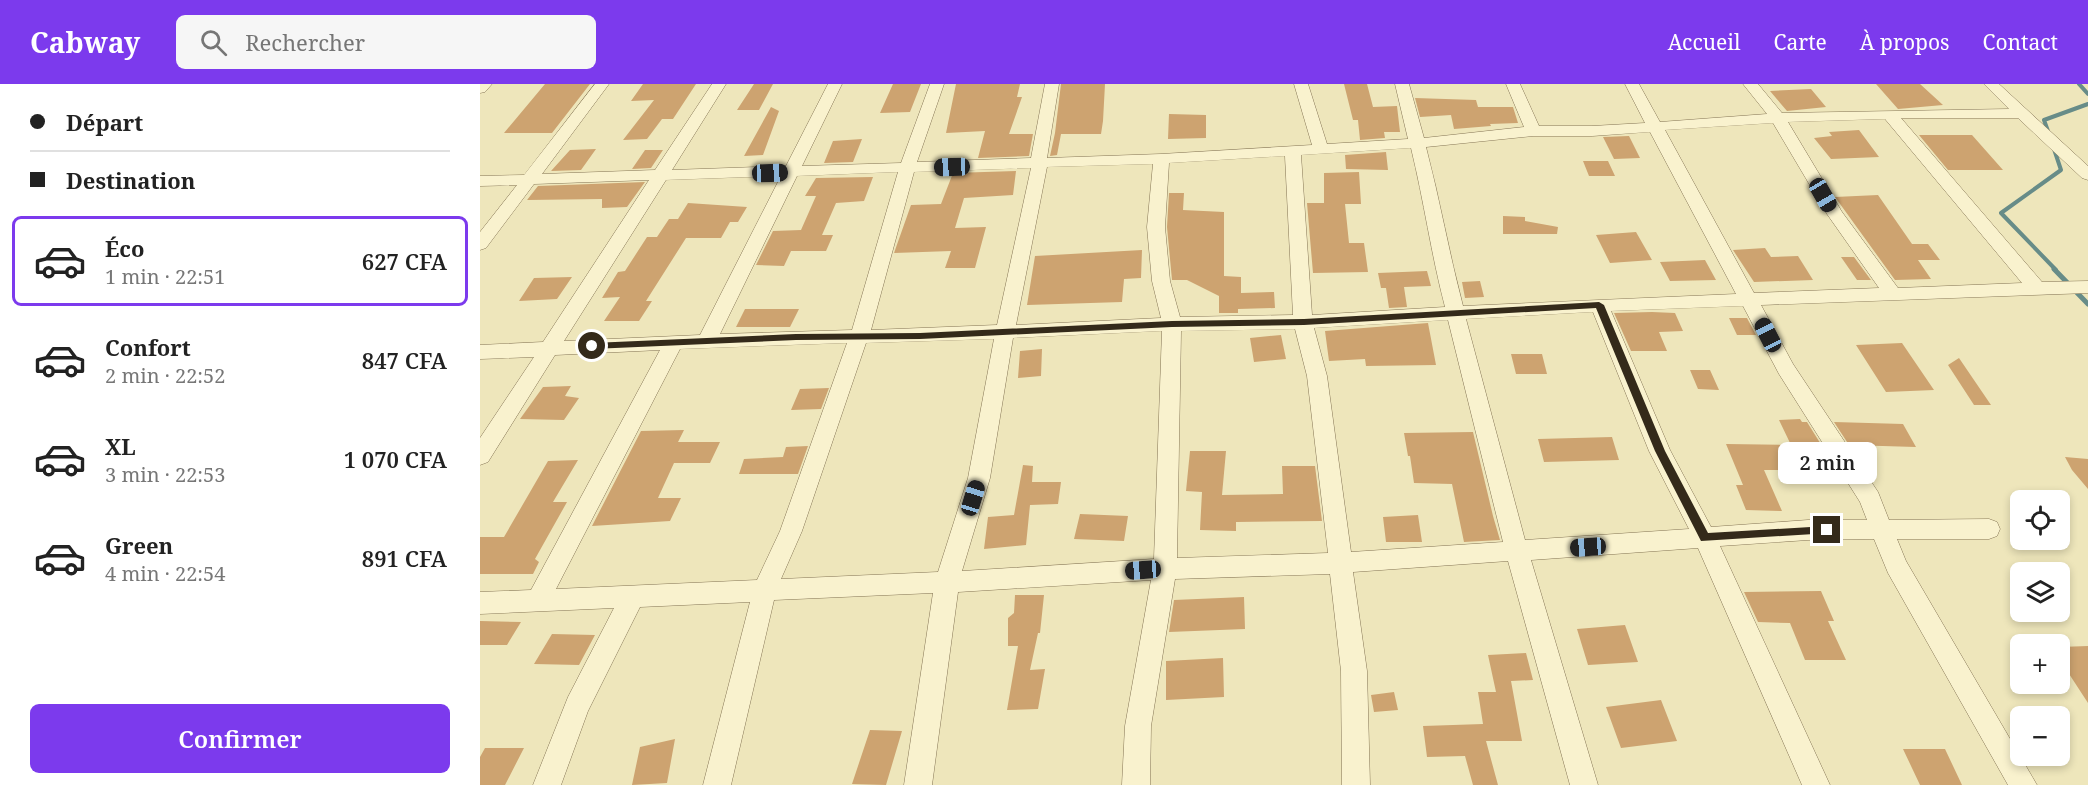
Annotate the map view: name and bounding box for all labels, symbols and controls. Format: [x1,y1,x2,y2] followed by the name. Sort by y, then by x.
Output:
[176,15,596,69] search box
[30,23,140,61] text: Cabway
[197,26,230,59] icon: search
[245,27,365,57] text: Rechercher
[1668,28,1741,56] text: Accueil
[1774,28,1827,56] text: Carte
[1860,28,1950,56] text: À propos
[1983,28,2058,56] text: Contact
[66,107,143,137] text: Départ
[934,157,970,177] car
[752,163,788,183] car
[66,165,195,195] text: Destination
[1806,175,1840,215] car
[105,233,144,263] text: Éco
[33,234,87,288] icon: car
[362,246,447,276] text: 627 CFA
[105,263,225,290] text: 1 min · 22:51
[1752,315,1784,355] car
[105,332,191,362] text: Confort
[578,332,605,359] route start
[33,333,87,387] icon: car
[362,345,447,375] text: 847 CFA
[105,362,225,389] text: 2 min · 22:52
[105,431,136,461] text: XL
[33,432,87,486] icon: car
[1778,443,1876,485] callout: 2 min
[344,444,447,474] text: 1 070 CFA
[1800,449,1855,476] text: 2 min
[105,461,225,488] text: 3 min · 22:53
[959,478,987,518] car
[2010,490,2070,766] map controls
[2010,490,2070,550] button: locate
[1813,516,1840,543] route end
[105,530,173,560] text: Green
[33,531,87,585] icon: car
[1569,537,1607,557] car
[362,543,447,573] text: 891 CFA
[105,560,225,587] text: 4 min · 22:54
[1124,560,1162,580] car
[2010,562,2070,622] button: layers
[2010,634,2070,694] button: +
[30,704,450,773] button: Confirmer
[2010,706,2070,766] button: −

